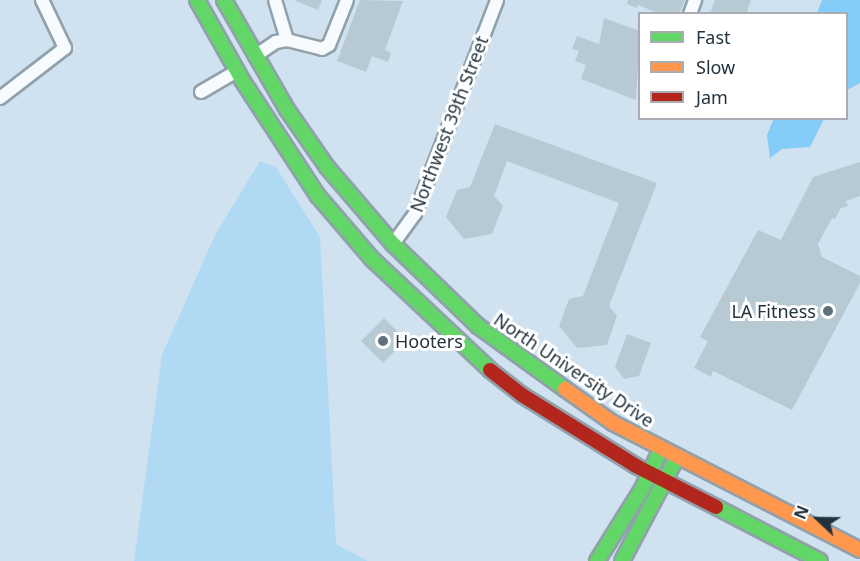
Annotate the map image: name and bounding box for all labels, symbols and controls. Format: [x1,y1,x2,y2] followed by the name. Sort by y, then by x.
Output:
[638,12,848,120] legend
[696,25,731,49] text: Fast
[405,33,493,215] street label: Northwest 39th Street
[696,55,735,79] text: Slow
[696,85,728,109] text: Jam
[731,300,816,322] place label: LA Fitness
[821,304,835,318] marker: LA Fitness
[490,308,658,432] street label: North University Drive
[395,330,463,352] place label: Hooters
[376,334,390,348] marker: Hooters
[788,489,848,549] north arrow
[789,502,814,522] text: N

